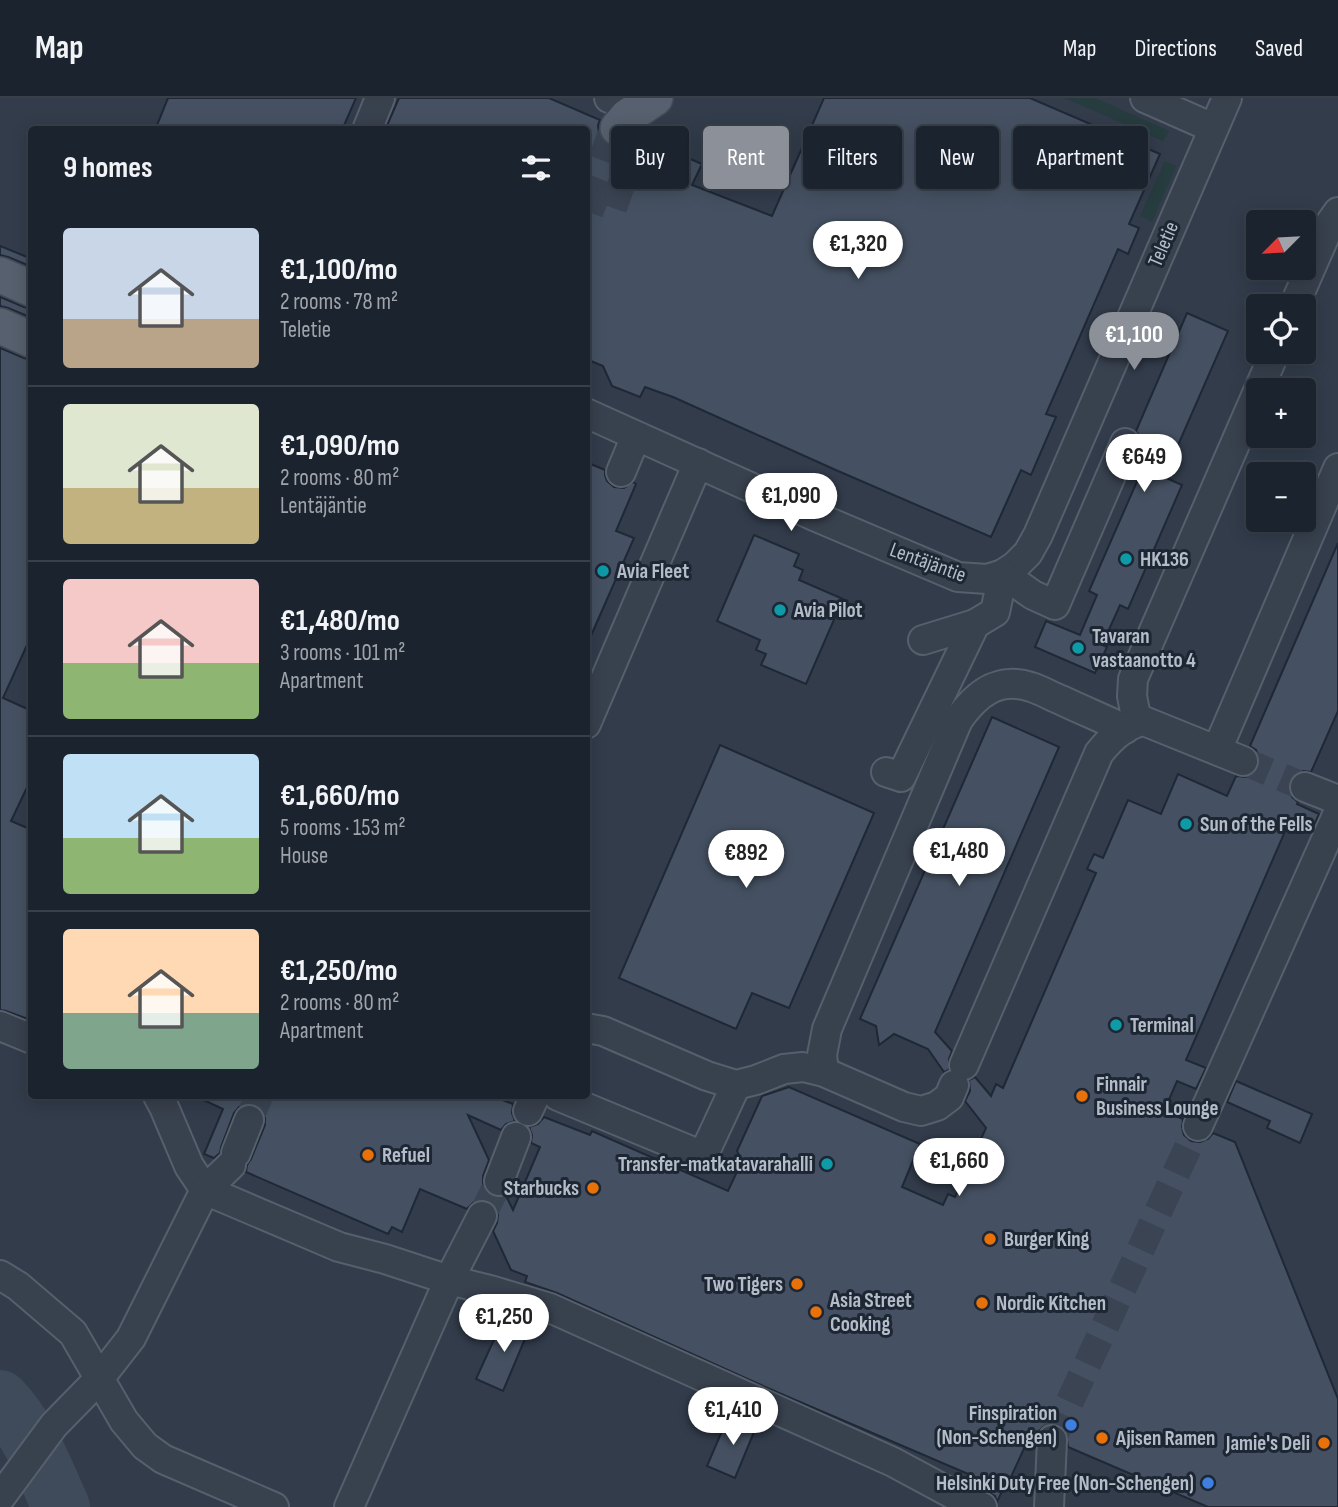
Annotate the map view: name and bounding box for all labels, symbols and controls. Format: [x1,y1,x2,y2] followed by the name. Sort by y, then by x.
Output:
[35,28,84,68] text: Map
[1063,34,1096,63] text: Map
[1134,34,1217,63] text: Directions
[1255,34,1303,63] text: Saved
[611,126,689,189] chip: Buy
[703,126,789,189] chip: Rent
[803,126,902,189] chip: Filters
[916,126,999,189] chip: New
[1013,126,1148,189] chip: Apartment
[517,149,555,187] icon: filters
[63,150,153,186] text: 9 homes
[1246,210,1316,280] north arrow
[1246,210,1316,532] map controls
[1143,218,1184,271] street label: Teletie
[801,222,915,281] pin: €1,320
[829,230,887,258] text: €1,320
[280,252,398,288] text: €1,100/mo
[119,256,203,340] icon: home
[280,288,398,316] text: 2 rooms · 78 m²
[1246,294,1316,364] button: locate
[1077,313,1191,372] pin: €1,100
[280,316,331,344] text: Teletie
[1105,321,1163,349] text: €1,100
[1246,378,1316,448] button: +
[280,428,400,464] text: €1,090/mo
[119,432,203,516] icon: home
[1103,434,1185,494] pin: €649
[1122,443,1166,471] text: €649
[1246,462,1316,532] button: −
[280,464,399,492] text: 2 rooms · 80 m²
[734,474,848,533] pin: €1,090
[761,482,821,510] text: €1,090
[280,492,367,520] text: Lentäjäntie
[886,537,969,588] street label: Lentäjäntie
[1140,547,1189,572] place label: HK136
[1118,551,1134,567] marker: HK136
[616,559,689,584] place label: Avia Fleet
[595,563,611,579] marker: Avia Fleet
[793,598,863,623] place label: Avia Pilot
[772,602,788,618] marker: Avia Pilot
[280,603,400,639] text: €1,480/mo
[119,607,203,691] icon: home
[1092,624,1196,673] place label: Tavaran vastaanotto 4
[280,639,405,667] text: 3 rooms · 101 m²
[1070,640,1086,656] marker: Tavaran vastaanotto 4
[280,667,364,695] text: Apartment
[280,778,400,814] text: €1,660/mo
[119,782,203,866] icon: home
[1200,812,1313,837] place label: Sun of the Fells
[280,814,406,842] text: 5 rooms · 153 m²
[1178,816,1194,832] marker: Sun of the Fells
[902,828,1016,888] pin: €1,480
[705,830,787,890] pin: €892
[929,837,989,865] text: €1,480
[724,839,768,867] text: €892
[280,842,328,870] text: House
[280,953,398,989] text: €1,250/mo
[119,957,203,1041] icon: home
[280,989,399,1017] text: 2 rooms · 80 m²
[1130,1013,1194,1038] place label: Terminal
[280,1017,364,1045] text: Apartment
[1108,1017,1124,1033] marker: Terminal
[1096,1072,1219,1121] place label: Finnair Business Lounge
[1074,1088,1090,1104] marker: Finnair Business Lounge
[902,1138,1016,1198] pin: €1,660
[382,1143,430,1168] place label: Refuel
[360,1147,376,1163] marker: Refuel
[929,1147,989,1175] text: €1,660
[618,1152,813,1177] place label: Transfer-matkatavarahalli
[819,1156,835,1172] marker: Transfer-matkatavarahalli
[504,1176,579,1201] place label: Starbucks
[585,1180,601,1196] marker: Starbucks
[1004,1227,1090,1252] place label: Burger King
[982,1231,998,1247] marker: Burger King
[704,1272,783,1297] place label: Two Tigers
[789,1276,805,1292] marker: Two Tigers
[829,1288,912,1337] place label: Asia Street Cooking
[996,1291,1106,1316] place label: Nordic Kitchen
[447,1294,561,1354] pin: €1,250
[974,1295,990,1311] marker: Nordic Kitchen
[475,1303,533,1331] text: €1,250
[808,1304,824,1320] marker: Asia Street Cooking
[676,1388,790,1447] pin: €1,410
[704,1396,762,1424] text: €1,410
[937,1401,1057,1450] place label: Finspiration (Non-Schengen)
[1063,1417,1079,1433] marker: Finspiration (Non-Schengen)
[1115,1426,1215,1451] place label: Ajisen Ramen
[1094,1430,1110,1446] marker: Ajisen Ramen
[1225,1431,1310,1456] place label: Jamie's Deli
[1316,1435,1332,1451] marker: Jamie's Deli
[936,1471,1194,1496] place label: Helsinki Duty Free (Non-Schengen)
[1200,1475,1216,1491] marker: Helsinki Duty Free (Non-Schengen)

